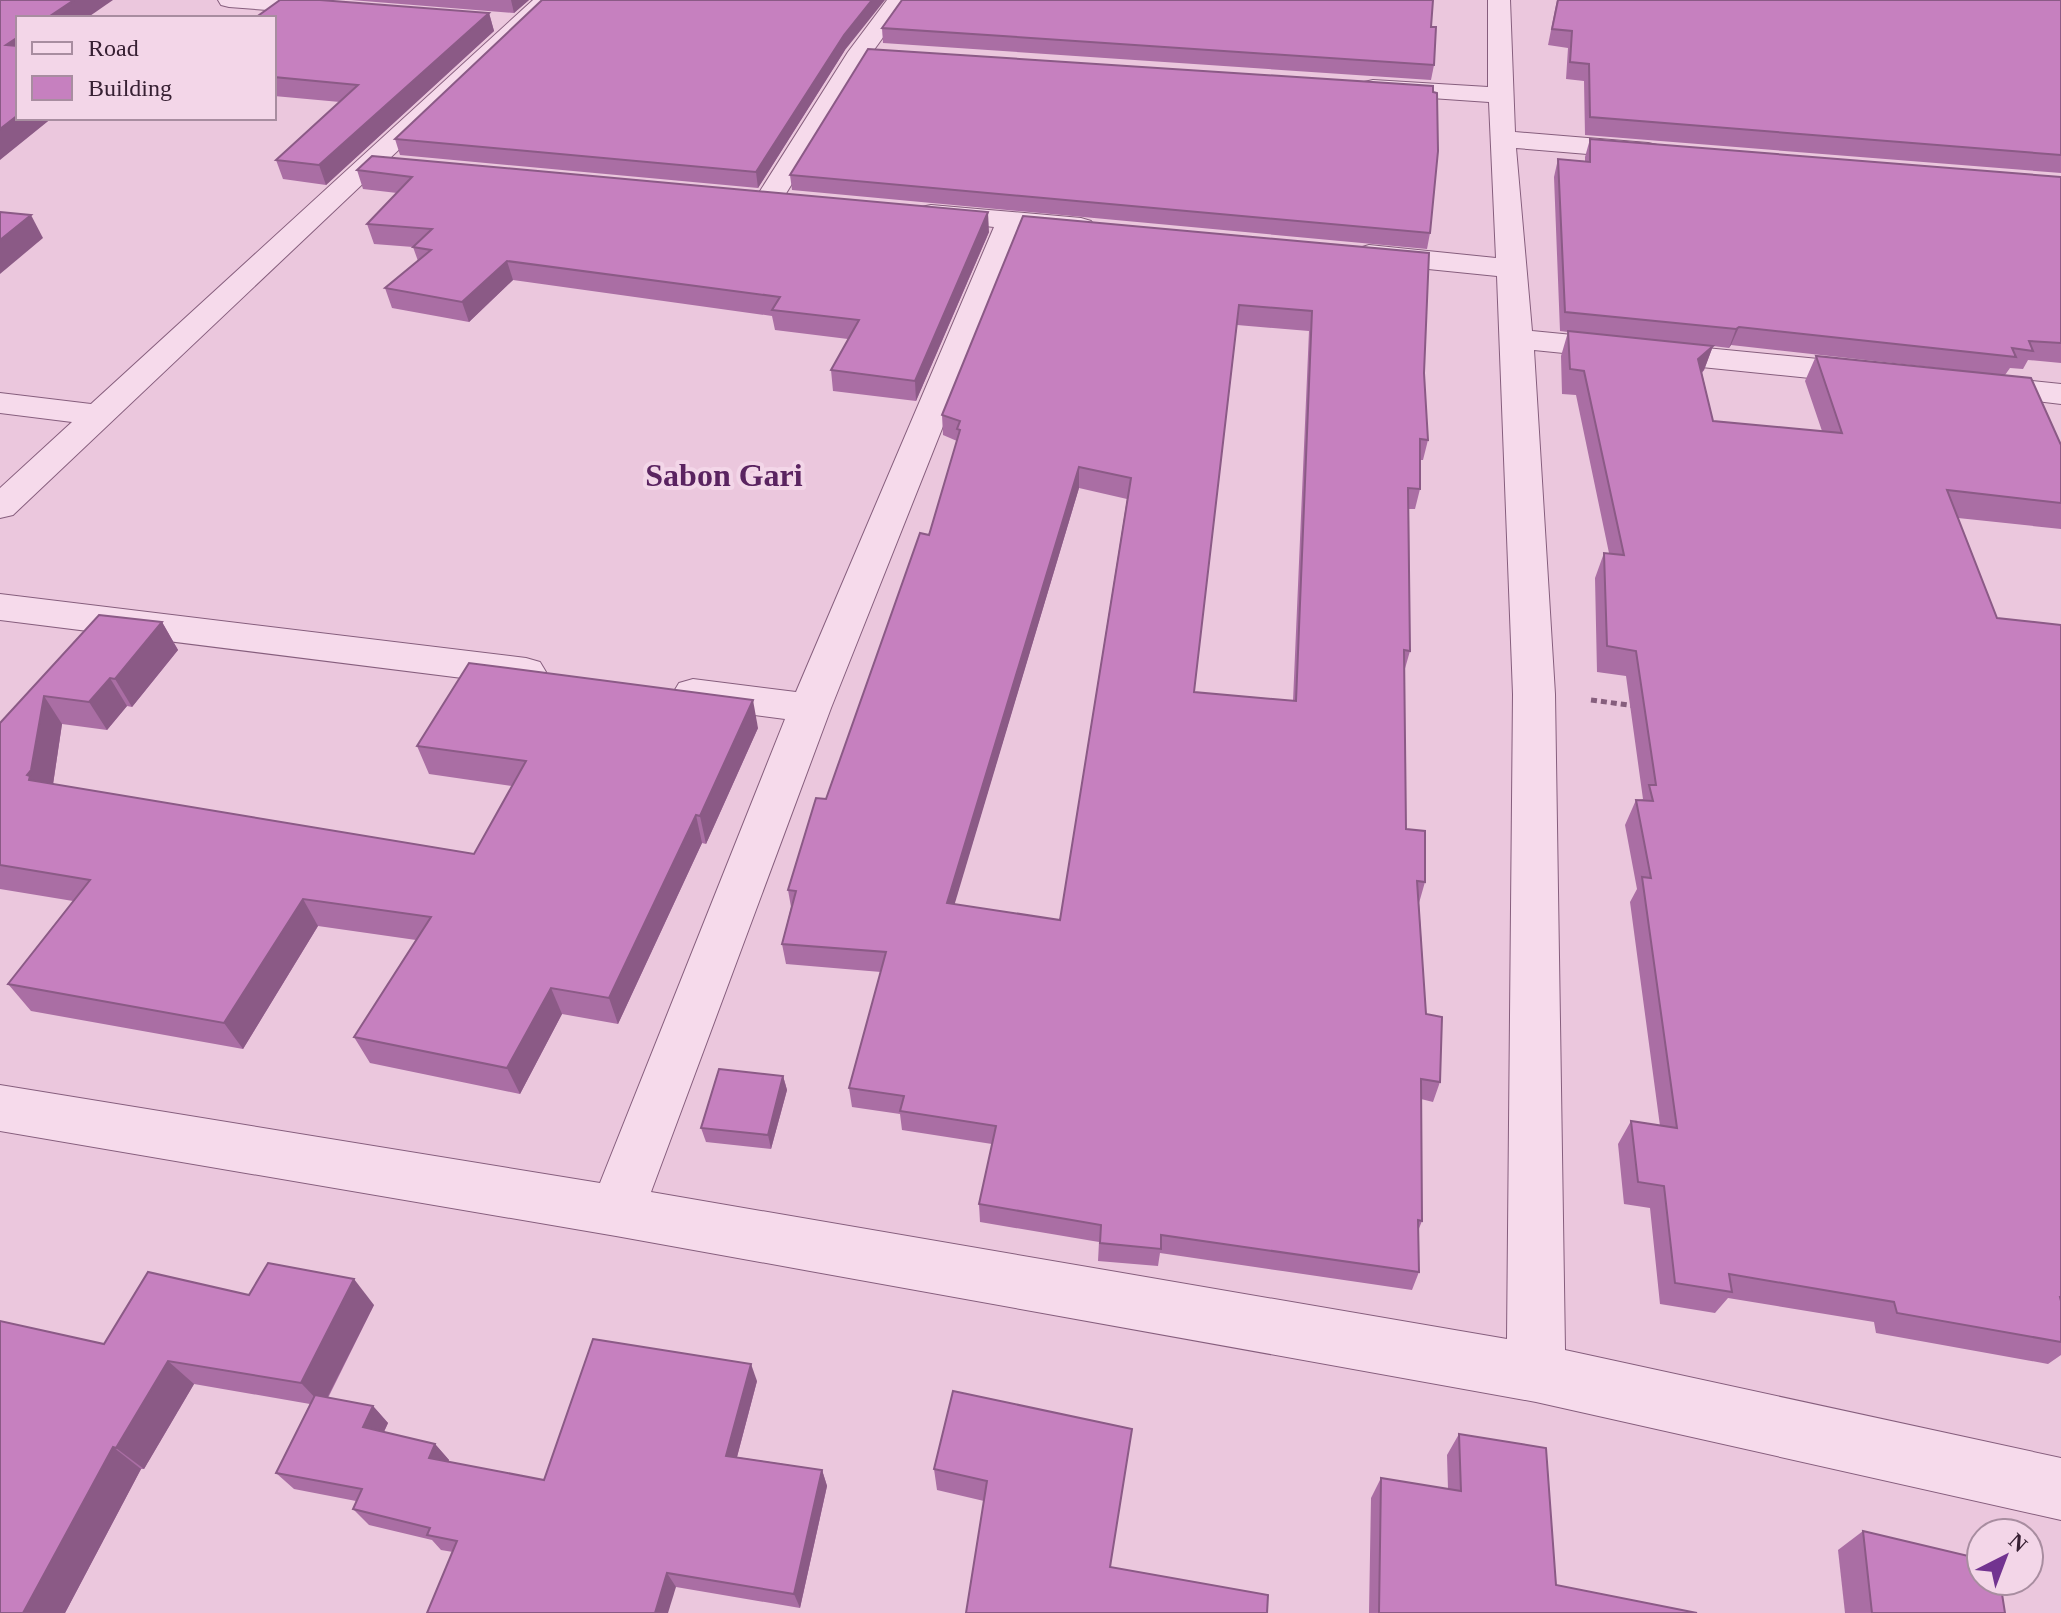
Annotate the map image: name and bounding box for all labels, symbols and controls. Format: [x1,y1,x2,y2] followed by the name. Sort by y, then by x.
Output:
[16,16,276,120] legend
[88,35,139,61] text: Road
[88,75,172,101] text: Building
[645,457,803,493] district label: Sabon Gari
[1965,1517,2045,1597] north arrow
[2004,1528,2032,1557] text: N

